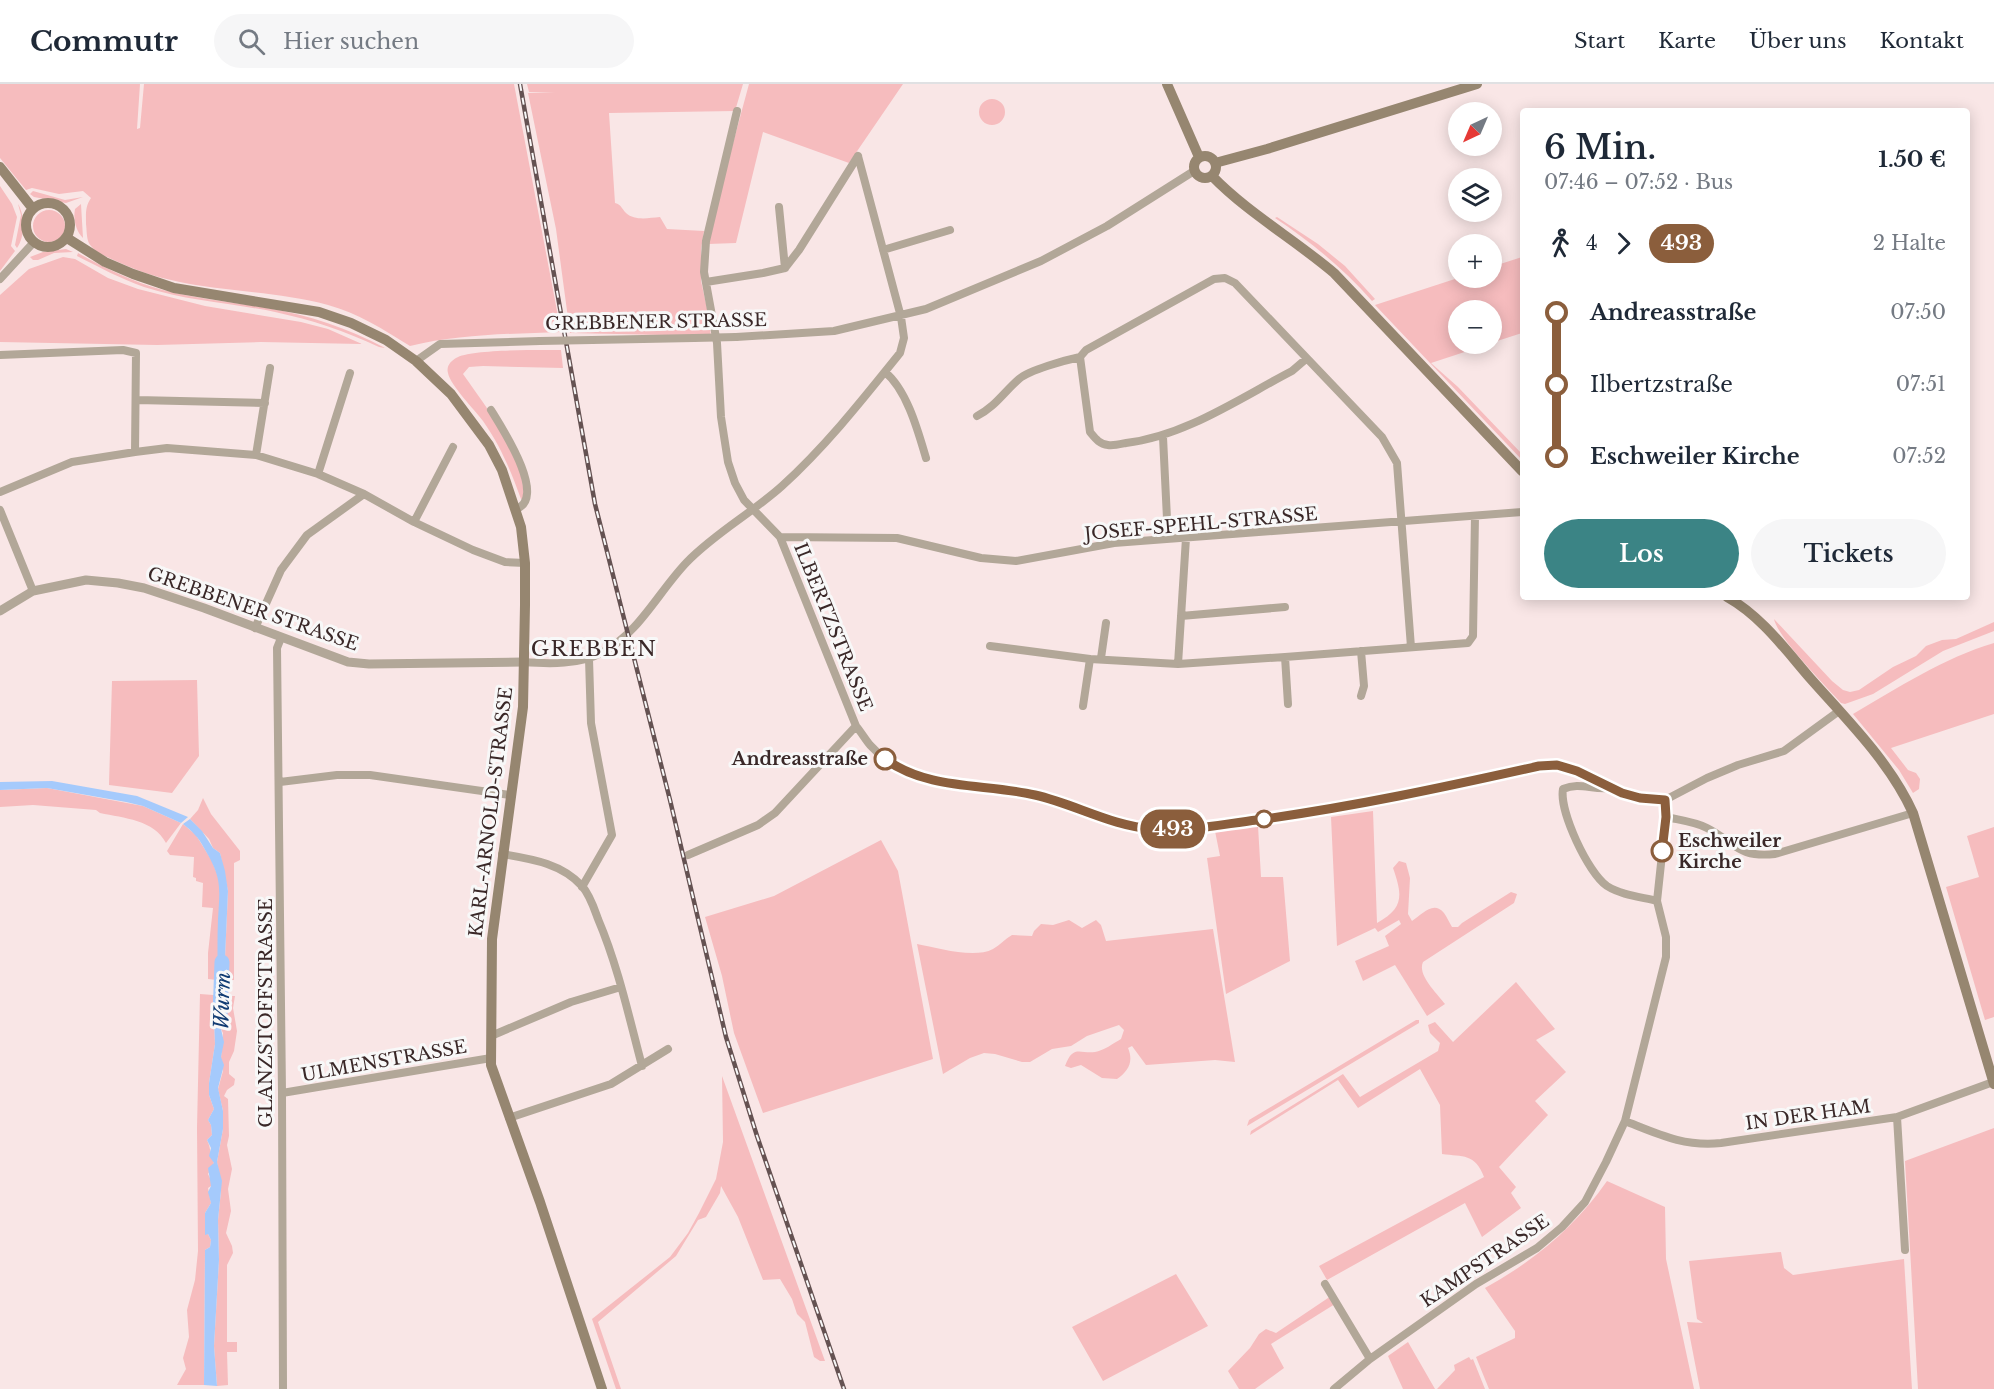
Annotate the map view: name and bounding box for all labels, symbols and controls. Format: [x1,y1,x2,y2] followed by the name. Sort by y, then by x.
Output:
[214,14,634,68] search box
[30,24,178,59] text: Commutr
[235,25,268,58] icon: search
[283,28,419,55] text: Hier suchen
[1574,28,1625,54] text: Start
[1658,28,1716,54] text: Karte
[1749,28,1847,54] text: Über uns
[1880,28,1964,54] text: Kontakt
[1448,102,1502,156] north arrow
[1448,102,1502,354] map controls
[1544,127,1656,168] text: 6 Min.
[1878,146,1946,173] text: 1.50 €
[1448,168,1502,222] button: layers
[1544,170,1733,194] text: 07:46 – 07:52 · Bus
[1544,227,1577,260] icon: walk
[1607,227,1640,260] icon: forward
[1661,230,1702,256] text: 493
[1586,231,1598,255] text: 4
[1873,231,1946,255] text: 2 Halte
[1448,234,1502,288] button: +
[1590,299,1756,326] text: Andreasstraße
[1448,300,1502,354] button: −
[1890,300,1946,324] text: 07:50
[545,309,767,335] street label: GREBBENER STRASSE
[1590,371,1733,398] text: Ilbertzstraße
[1896,372,1946,396] text: 07:51
[1590,443,1800,470] text: Eschweiler Kirche
[1892,444,1946,468] text: 07:52
[1081,503,1319,545] street label: JOSEF-SPEHL-STRASSE
[1544,519,1739,588] button: Los
[1751,519,1946,588] button: Tickets
[789,540,877,714] street label: ILBERTZSTRASSE
[145,563,361,655] street label: GREBBENER STRASSE
[531,636,657,662] district label: GREBBEN
[465,686,517,938] street label: KARL-ARNOLD-STRASSE
[731,748,868,770] place label: Andreasstraße
[874,748,896,770] marker: Andreasstraße
[1138,810,1208,848] line badge: 493
[1255,810,1273,828] unlabelled marker
[1152,816,1194,842] text: 493
[1678,830,1781,873] place label: Eschweiler Kirche
[1651,840,1673,862] marker: Eschweiler Kirche
[255,898,277,1128] street label: GLANZSTOFFSTRASSE
[209,972,235,1030] water label: Wurm
[300,1036,468,1086] street label: ULMENSTRASSE
[1744,1095,1872,1135] street label: IN DER HAM
[1417,1210,1553,1312] street label: KAMPSTRASSE

